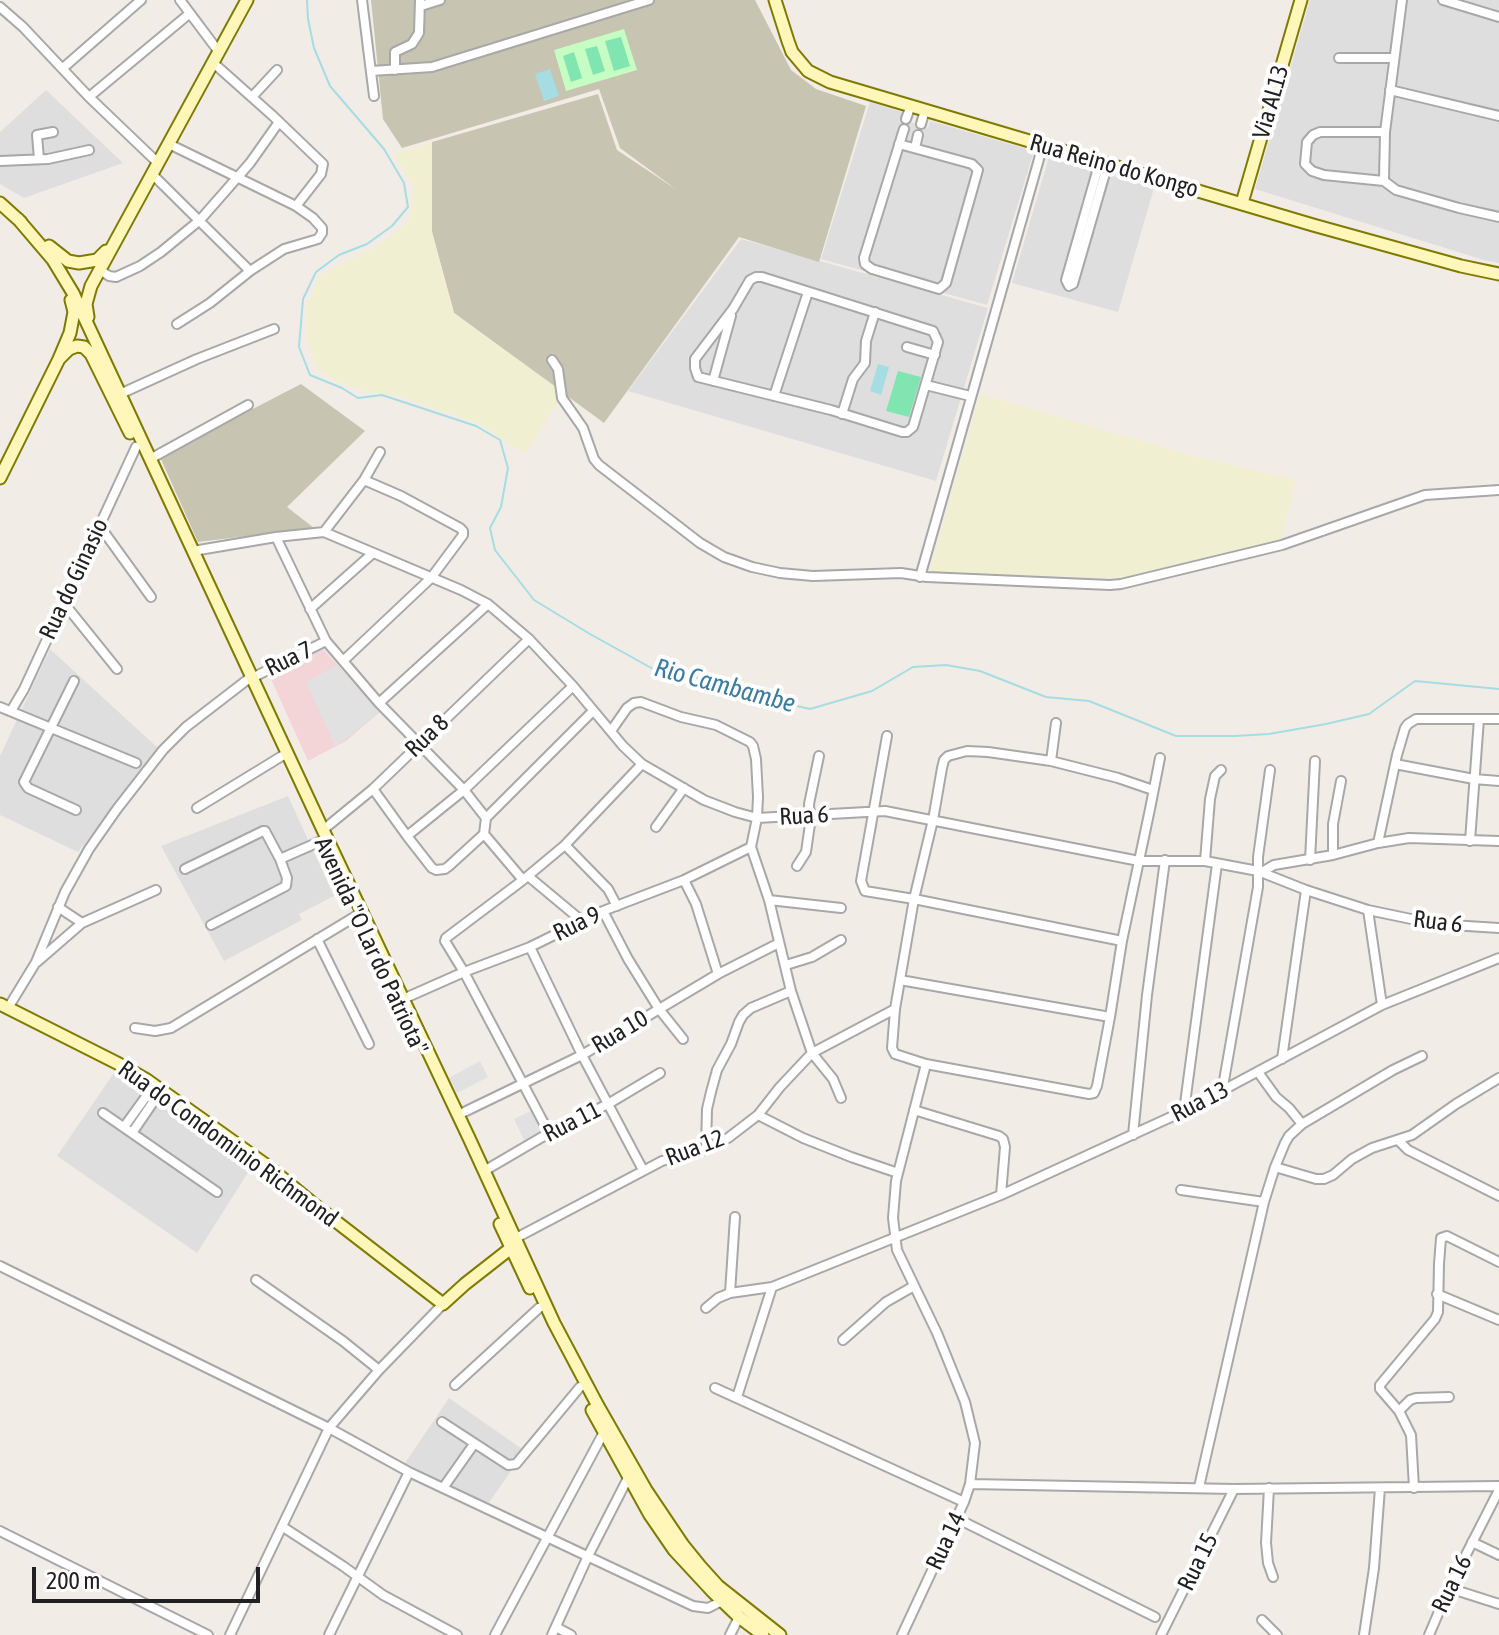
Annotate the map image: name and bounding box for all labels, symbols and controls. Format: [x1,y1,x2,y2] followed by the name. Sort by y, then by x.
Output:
[1247,62,1295,142] street label: Via AL13
[1026,128,1202,204] street label: Rua Reino do Kongo
[33,514,115,644] street label: Rua do Ginasio
[261,635,317,683] street label: Rua 7
[651,652,799,720] water label: Rio Cambambe
[399,709,455,763] street label: Rua 8
[779,800,829,832] street label: Rua 6
[308,833,434,1059] street label: Avenida "O Lar do Patriota"
[549,900,605,948] street label: Rua 9
[1412,905,1464,939] street label: Rua 6
[587,1004,653,1060] street label: Rua 10
[113,1055,343,1233] street label: Rua do Condominio Richmond
[1166,1075,1234,1129] street label: Rua 13
[538,1095,606,1149] street label: Rua 11
[662,1124,728,1172] street label: Rua 12
[920,1507,972,1575] street label: Rua 14
[1172,1528,1224,1596] street label: Rua 15
[1426,1550,1478,1618] street label: Rua 16
[36,1551,264,1601] scale bar
[46,1567,100,1594] text: 200 m

